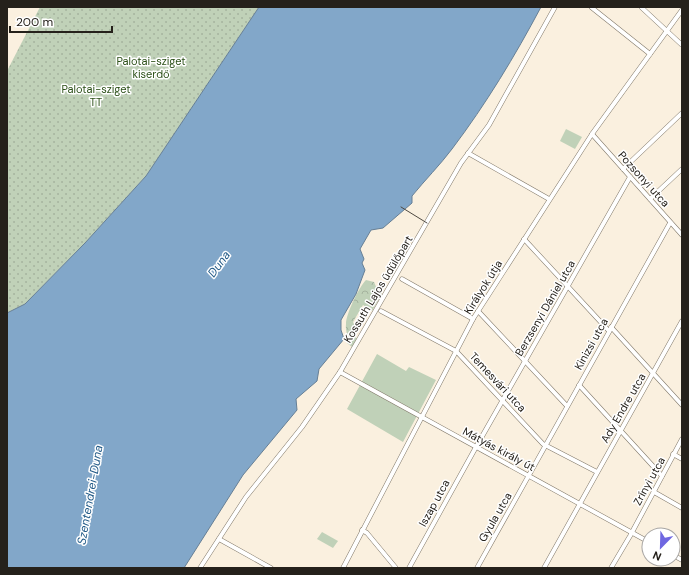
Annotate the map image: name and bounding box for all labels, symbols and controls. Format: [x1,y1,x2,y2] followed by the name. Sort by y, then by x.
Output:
[10,8,112,34] scale bar
[16,14,53,30] text: 200 m
[116,54,186,81] park label: Palotai-sziget kiserdő
[61,82,131,109] park label: Palotai-sziget TT
[615,148,673,210] street label: Pozsonyi utca
[340,233,416,345] street label: Kossuth Lajos üdülőpart
[204,247,234,280] water label: Duna
[461,257,505,317] street label: Királyok útja
[512,258,578,358] street label: Berzsenyi Dániel utca
[571,316,611,372] street label: Kinizsi utca
[467,349,529,415] street label: Temesvári utca
[597,371,649,445] street label: Ady Endre utca
[460,424,538,474] street label: Mátyás király út
[73,444,107,546] water label: Szentendrei-Duna
[630,454,668,508] street label: Zrínyi utca
[415,477,453,529] street label: Iszap utca
[475,490,515,544] street label: Gyula utca
[641,527,681,567] north arrow
[651,548,664,564] text: N

